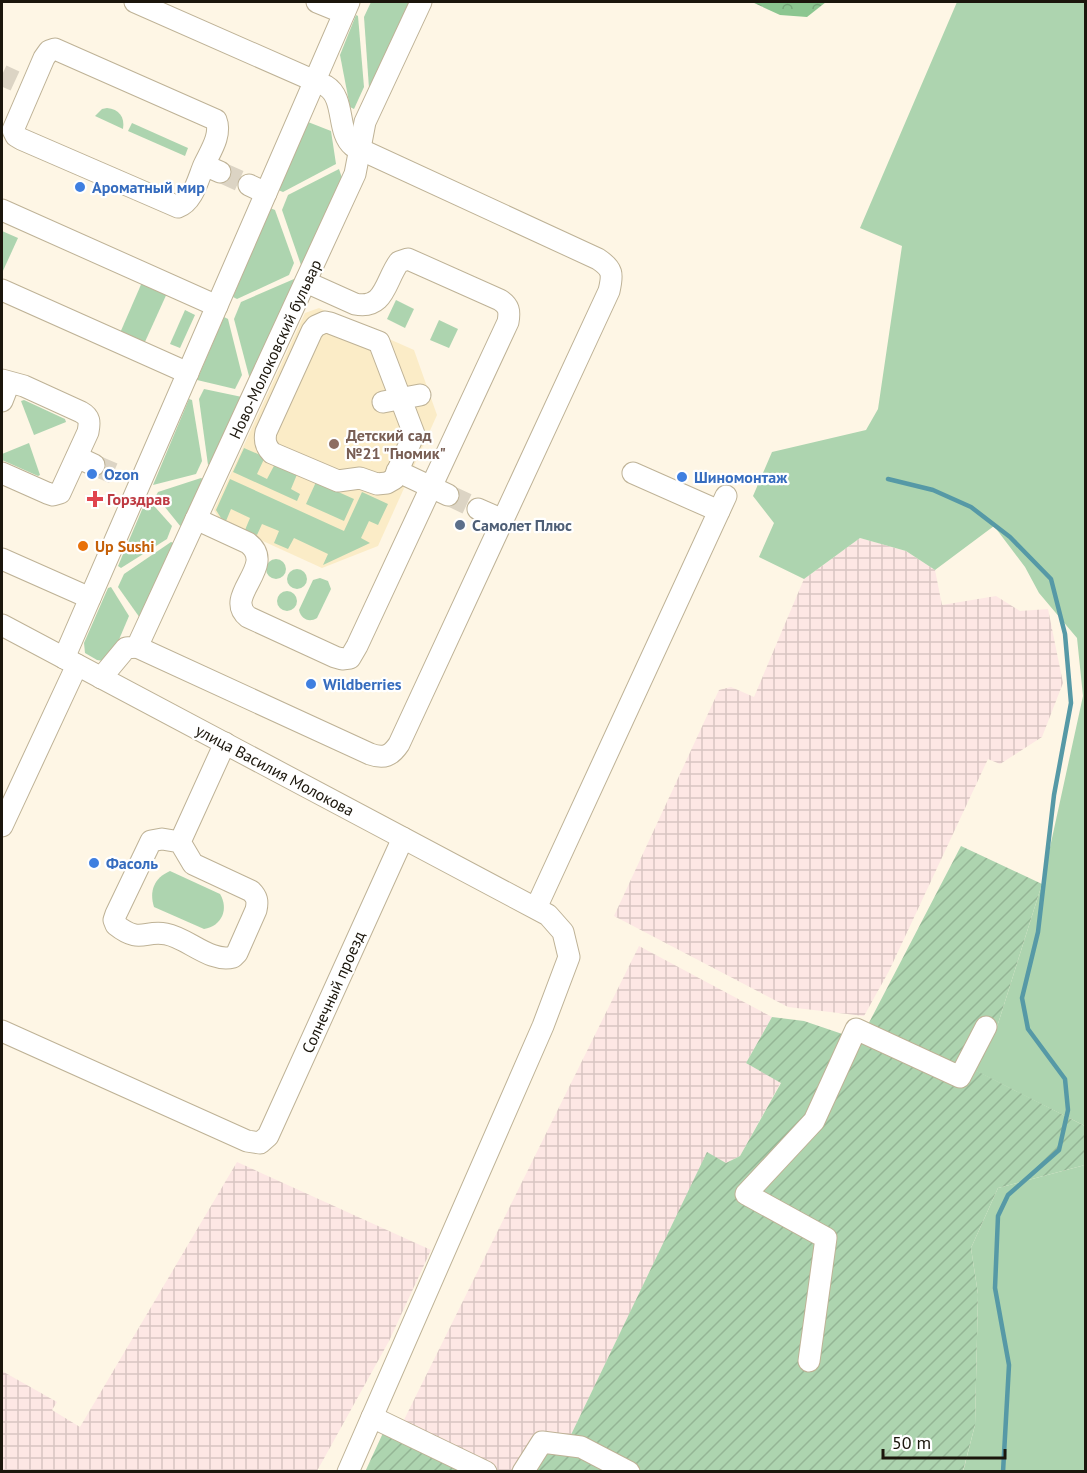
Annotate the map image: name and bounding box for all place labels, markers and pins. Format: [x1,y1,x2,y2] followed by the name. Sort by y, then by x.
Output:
[92,177,205,197] place label: Ароматный мир
[73,180,87,194] marker: Ароматный мир
[346,425,446,463] place label: Детский сад №21 "Гномик"
[327,437,341,451] marker: Детский сад №21 "Гномик"
[104,464,139,484] place label: Ozon
[85,467,99,481] marker: Ozon
[694,467,788,487] place label: Шиномонтаж
[675,470,689,484] marker: Шиномонтаж
[107,489,170,509] place label: Горздрав
[88,492,102,506] marker: Горздрав
[472,515,572,535] place label: Самолет Плюс
[453,518,467,532] marker: Самолет Плюс
[95,536,155,556] place label: Up Sushi
[76,539,90,553] marker: Up Sushi
[323,674,402,694] place label: Wildberries
[304,677,318,691] marker: Wildberries
[106,853,158,873] place label: Фасоль
[87,856,101,870] marker: Фасоль

